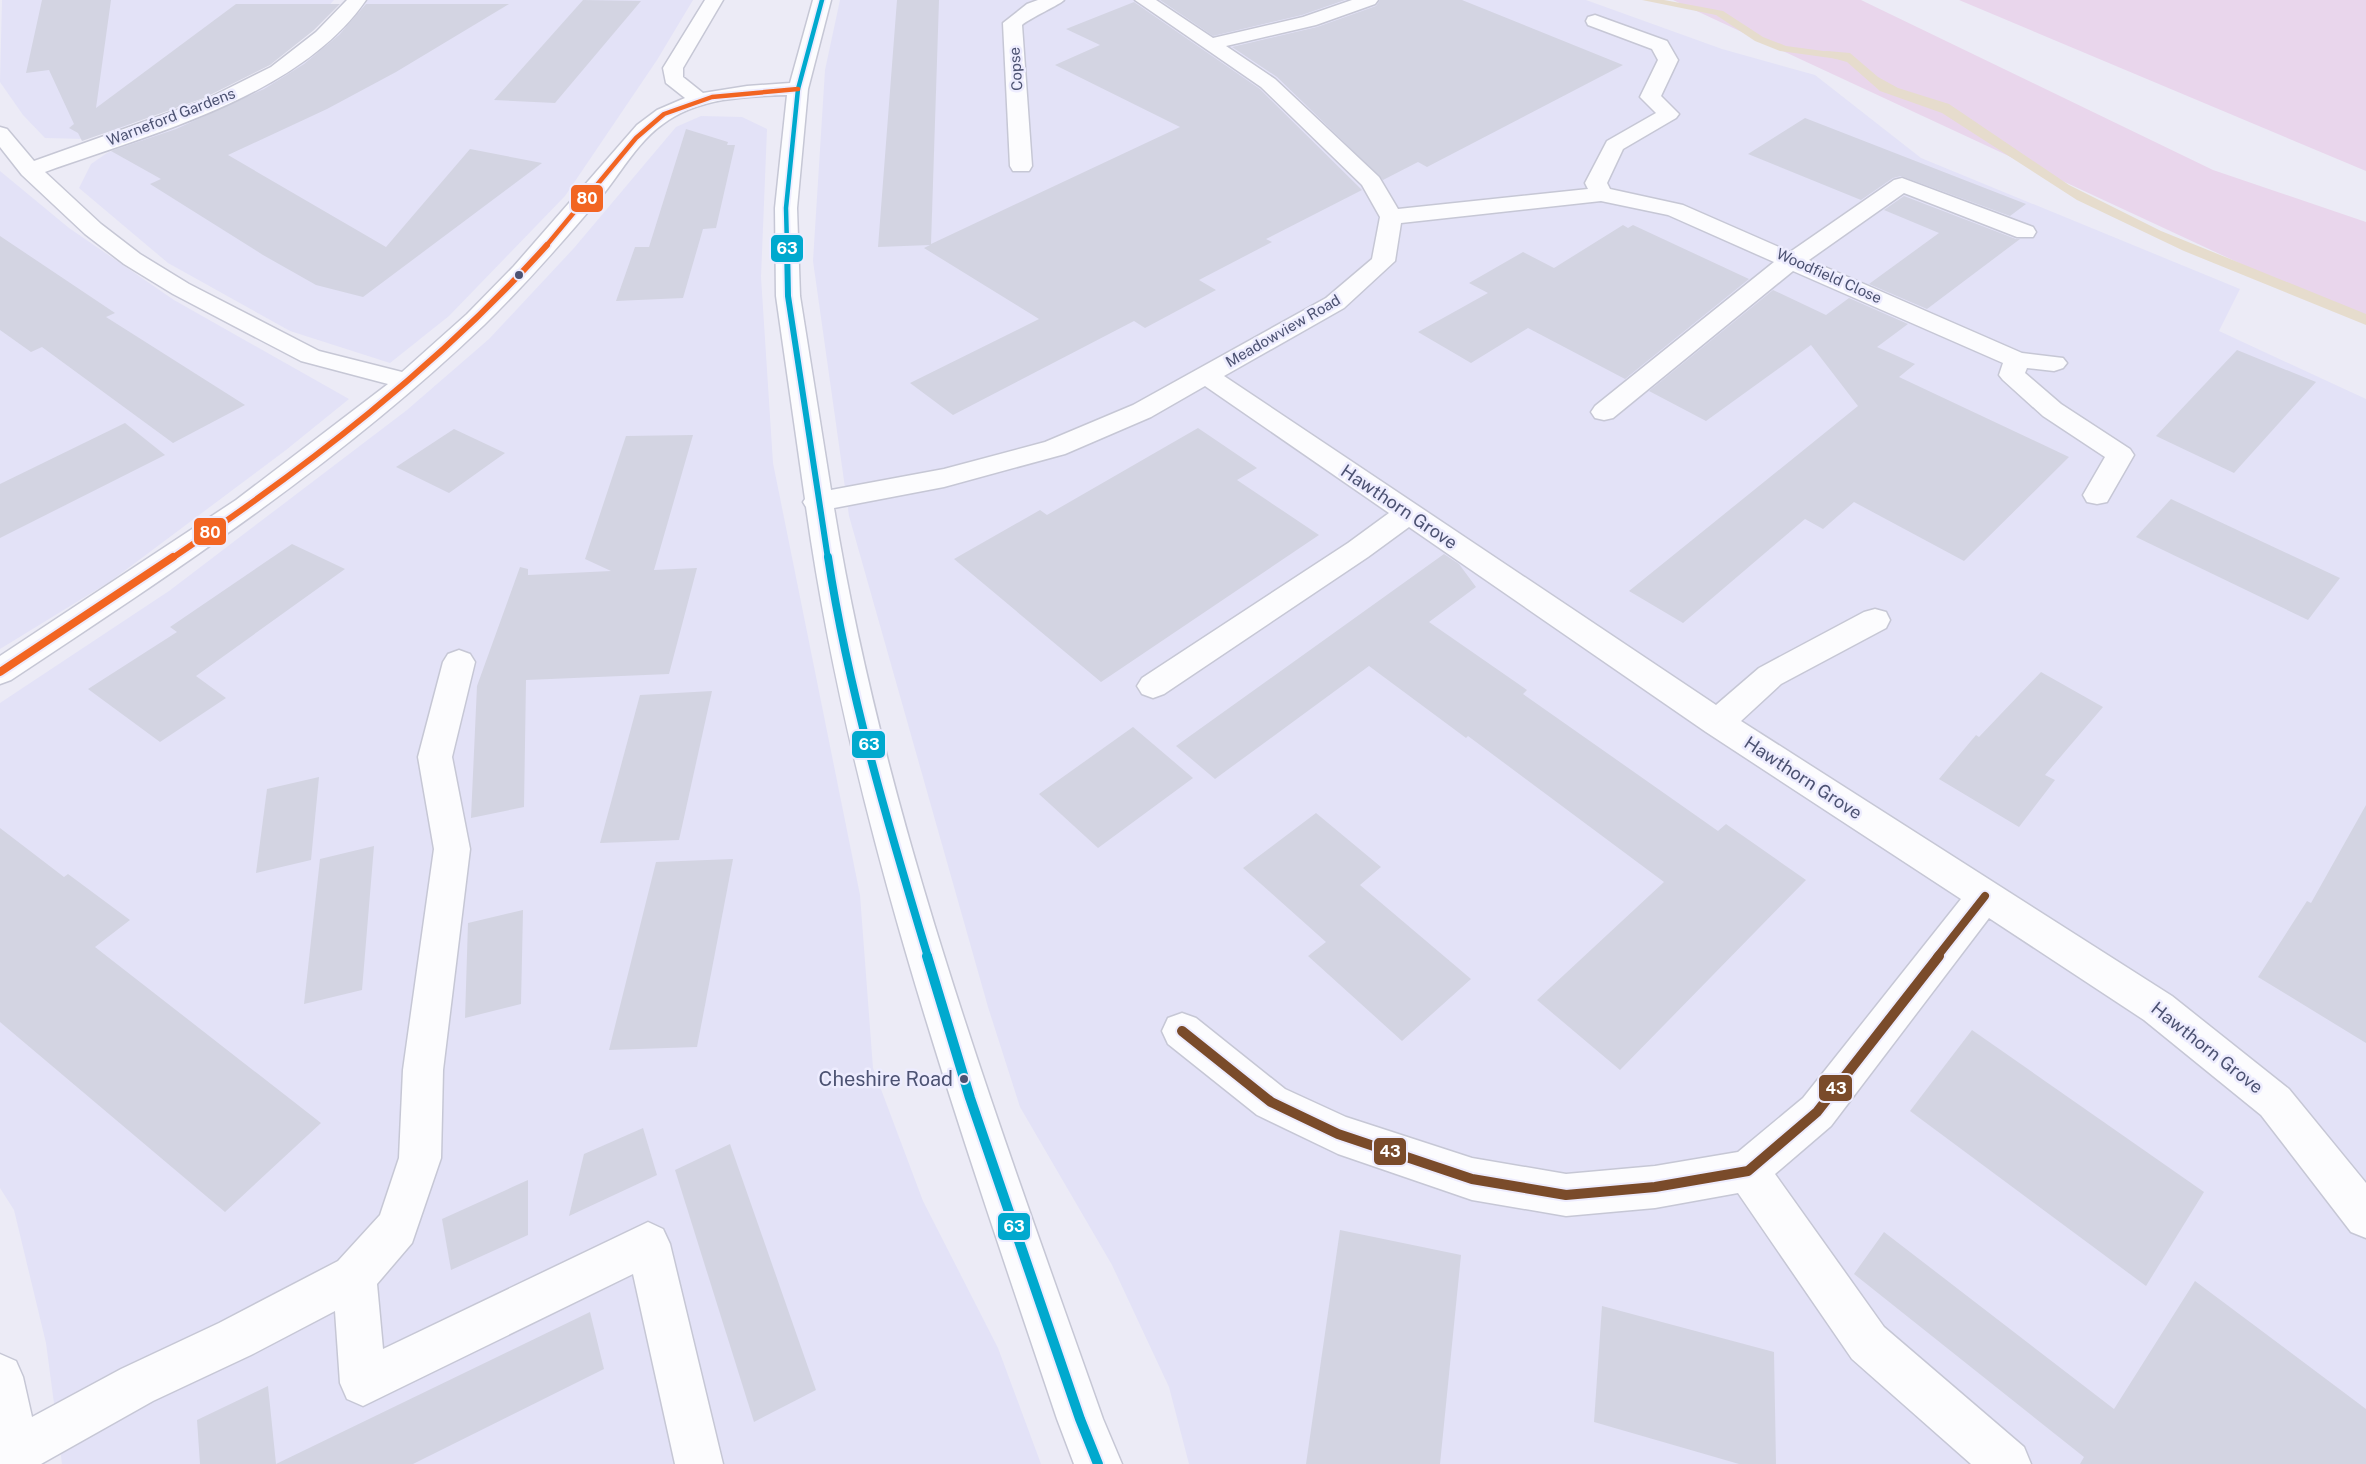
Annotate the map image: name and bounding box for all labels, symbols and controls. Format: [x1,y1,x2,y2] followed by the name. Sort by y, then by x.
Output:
[1005,47,1026,91] street label: Copse
[104,84,237,149] street label: Warneford Gardens
[570,184,604,213] line badge: 80
[577,189,598,208] text: 80
[770,234,804,263] line badge: 63
[776,239,798,258] text: 63
[1774,245,1884,306] street label: Woodfield Close
[513,269,525,281] unlabelled marker
[1222,291,1343,370] street label: Meadowview Road
[1337,460,1462,553] street label: Hawthorn Grove
[193,517,227,546] line badge: 80
[200,523,221,542] text: 80
[851,730,886,759] line badge: 63
[1741,732,1866,823] street label: Hawthorn Grove
[858,735,880,754] text: 63
[2147,997,2267,1098] street label: Hawthorn Grove
[819,1067,953,1091] place label: Cheshire Road
[958,1073,970,1085] marker: Cheshire Road
[1818,1074,1853,1102] line badge: 43
[1825,1079,1847,1098] text: 43
[1373,1137,1407,1166] line badge: 43
[1379,1142,1401,1161] text: 43
[997,1212,1031,1241] line badge: 63
[1003,1217,1025,1236] text: 63

